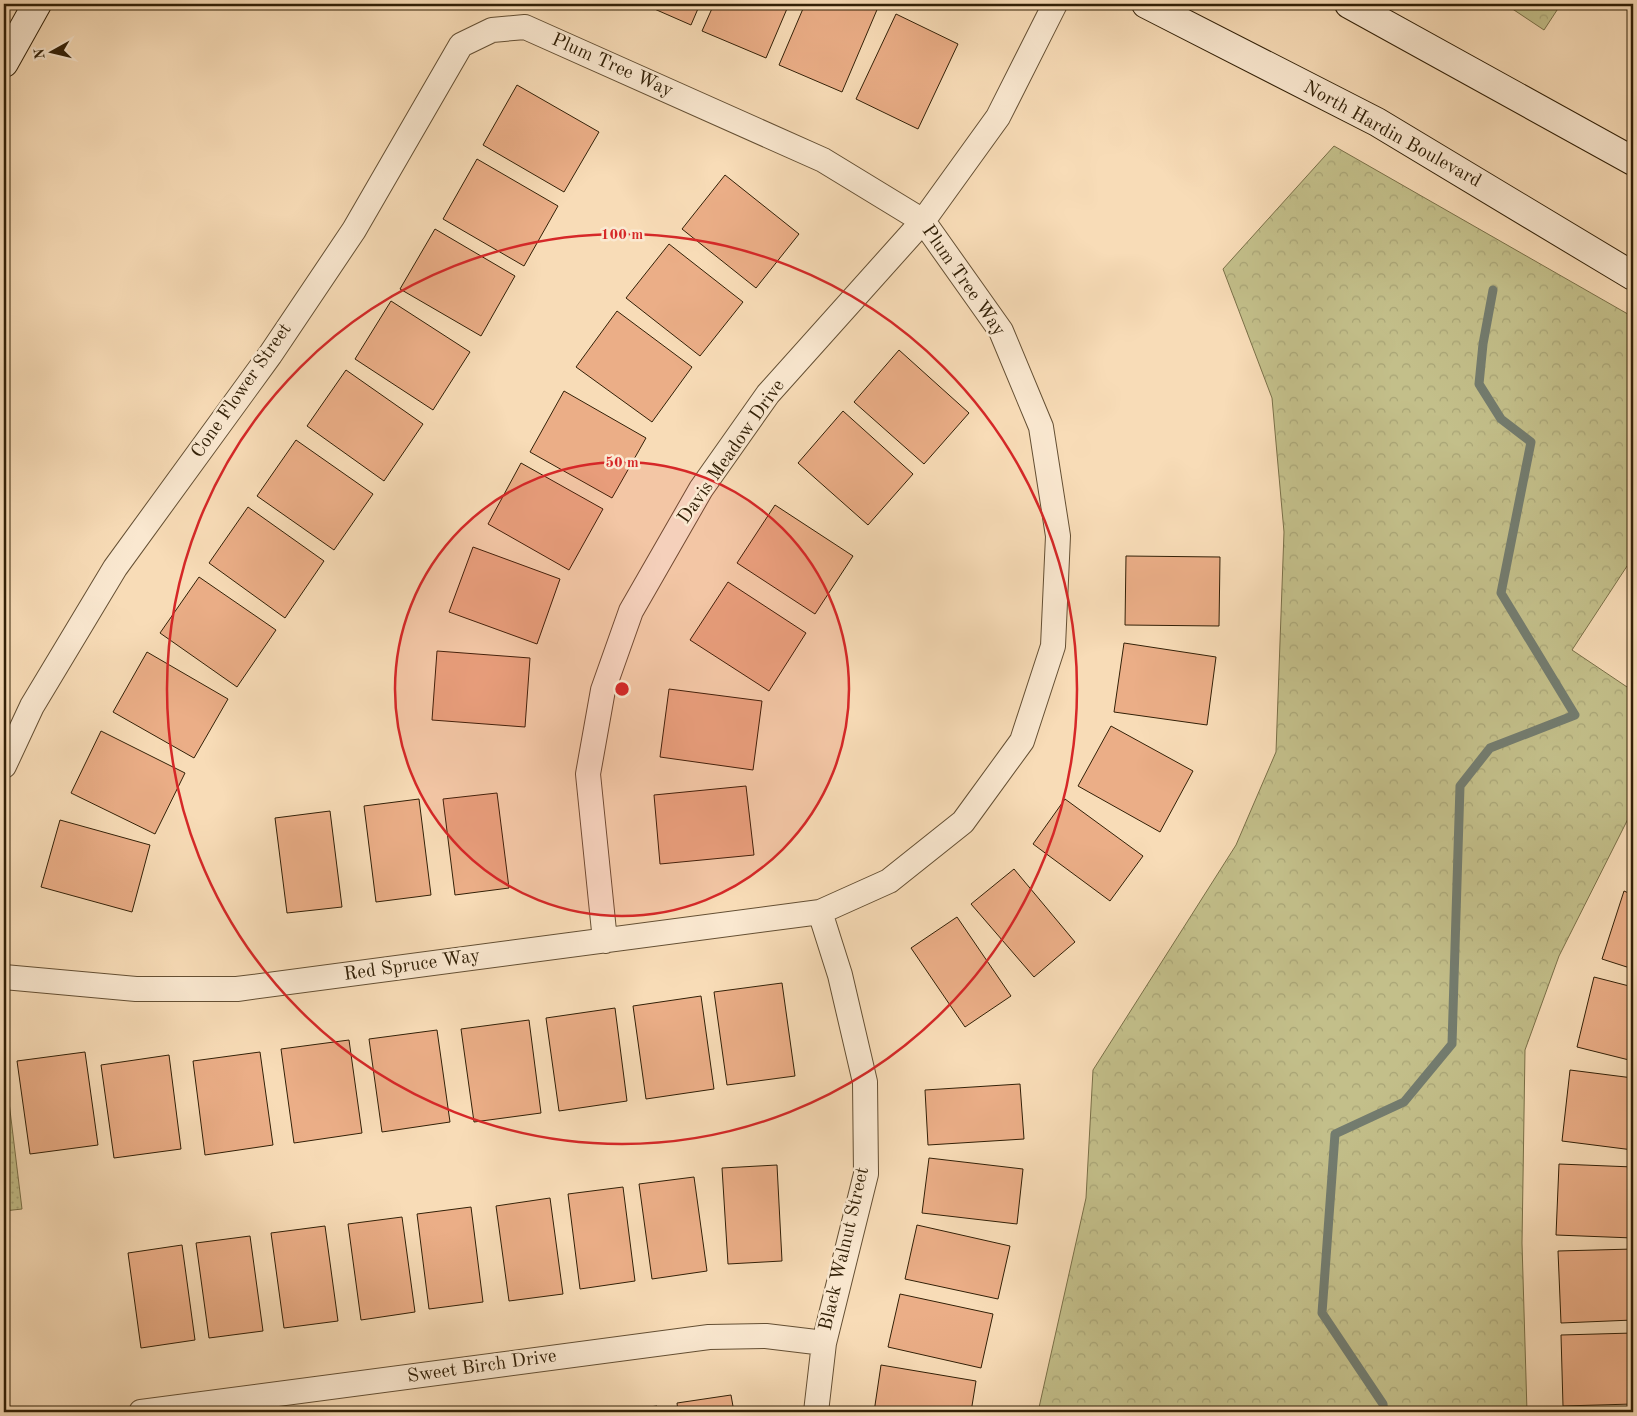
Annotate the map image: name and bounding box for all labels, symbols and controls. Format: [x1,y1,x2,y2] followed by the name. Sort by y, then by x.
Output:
[28,28,78,78] north arrow
[548,31,676,101] street label: Plum Tree Way
[32,47,48,60] text: N
[1300,78,1484,192] street label: North Hardin Boulevard
[918,222,1008,340] street label: Plum Tree Way
[601,228,643,243] text: 100 m
[188,320,296,462] street label: Cone Flower Street
[675,376,789,528] street label: Davis Meadow Drive
[605,456,639,471] text: 50 m
[613,680,631,698] centre of rings
[343,947,481,985] street label: Red Spruce Way
[817,1165,873,1333] street label: Black Walnut Street
[406,1347,558,1387] street label: Sweet Birch Drive

